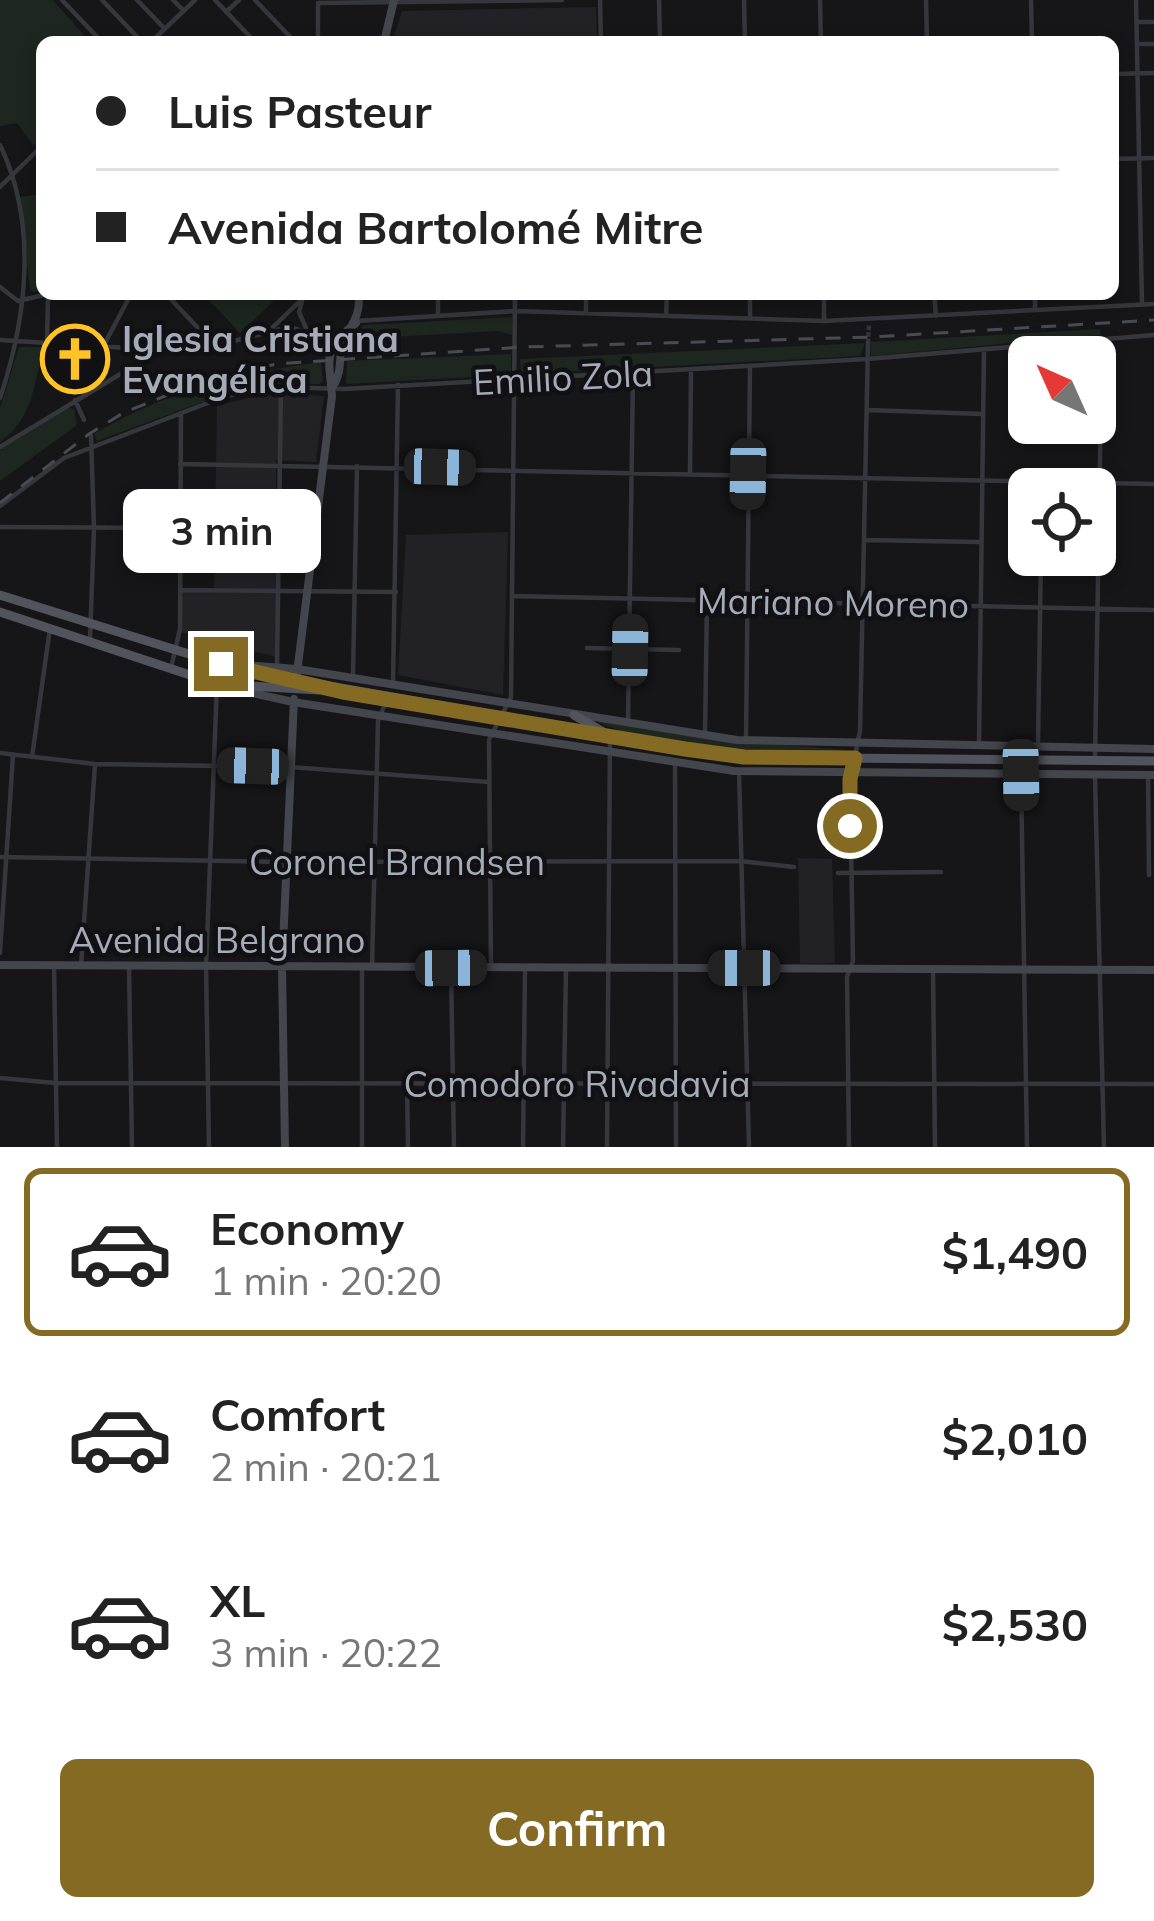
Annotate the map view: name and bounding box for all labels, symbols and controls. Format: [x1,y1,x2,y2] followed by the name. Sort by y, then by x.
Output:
[168,83,431,139] text: Luis Pasteur
[168,199,703,255] text: Avenida Bartolomé Mitre
[122,316,399,402] place label: Iglesia Cristiana Evangélica
[40,324,110,394] church icon: Iglesia Cristiana Evangélica
[1008,336,1116,444] north arrow
[1008,336,1116,576] map controls
[472,350,654,404] street label: Emilio Zola
[729,438,767,510] car
[403,448,477,486] car
[1008,468,1116,576] button: locate
[122,490,320,574] callout: 3 min
[171,506,273,555] text: 3 min
[696,577,970,627] street label: Mariano Moreno
[611,614,649,686] car
[194,637,248,691] route end
[1002,739,1040,811] car
[216,747,290,785] car
[823,799,877,853] route start
[249,839,545,884] street label: Coronel Brandsen
[69,917,365,962] street label: Avenida Belgrano
[415,949,487,987] car
[708,950,780,986] car
[403,1061,751,1106] street label: Comodoro Rivadavia
[66,1198,174,1306] icon: car
[210,1200,404,1256] text: Economy
[942,1224,1088,1280] text: $1,490
[210,1256,442,1305] text: 1 min · 20:20
[66,1384,174,1492] icon: car
[210,1386,385,1442] text: Comfort
[942,1410,1088,1466] text: $2,010
[210,1442,442,1491] text: 2 min · 20:21
[66,1570,174,1678] icon: car
[210,1572,265,1628] text: XL
[942,1596,1088,1652] text: $2,530
[210,1628,442,1677] text: 3 min · 20:22
[60,1759,1094,1897] button: Confirm

